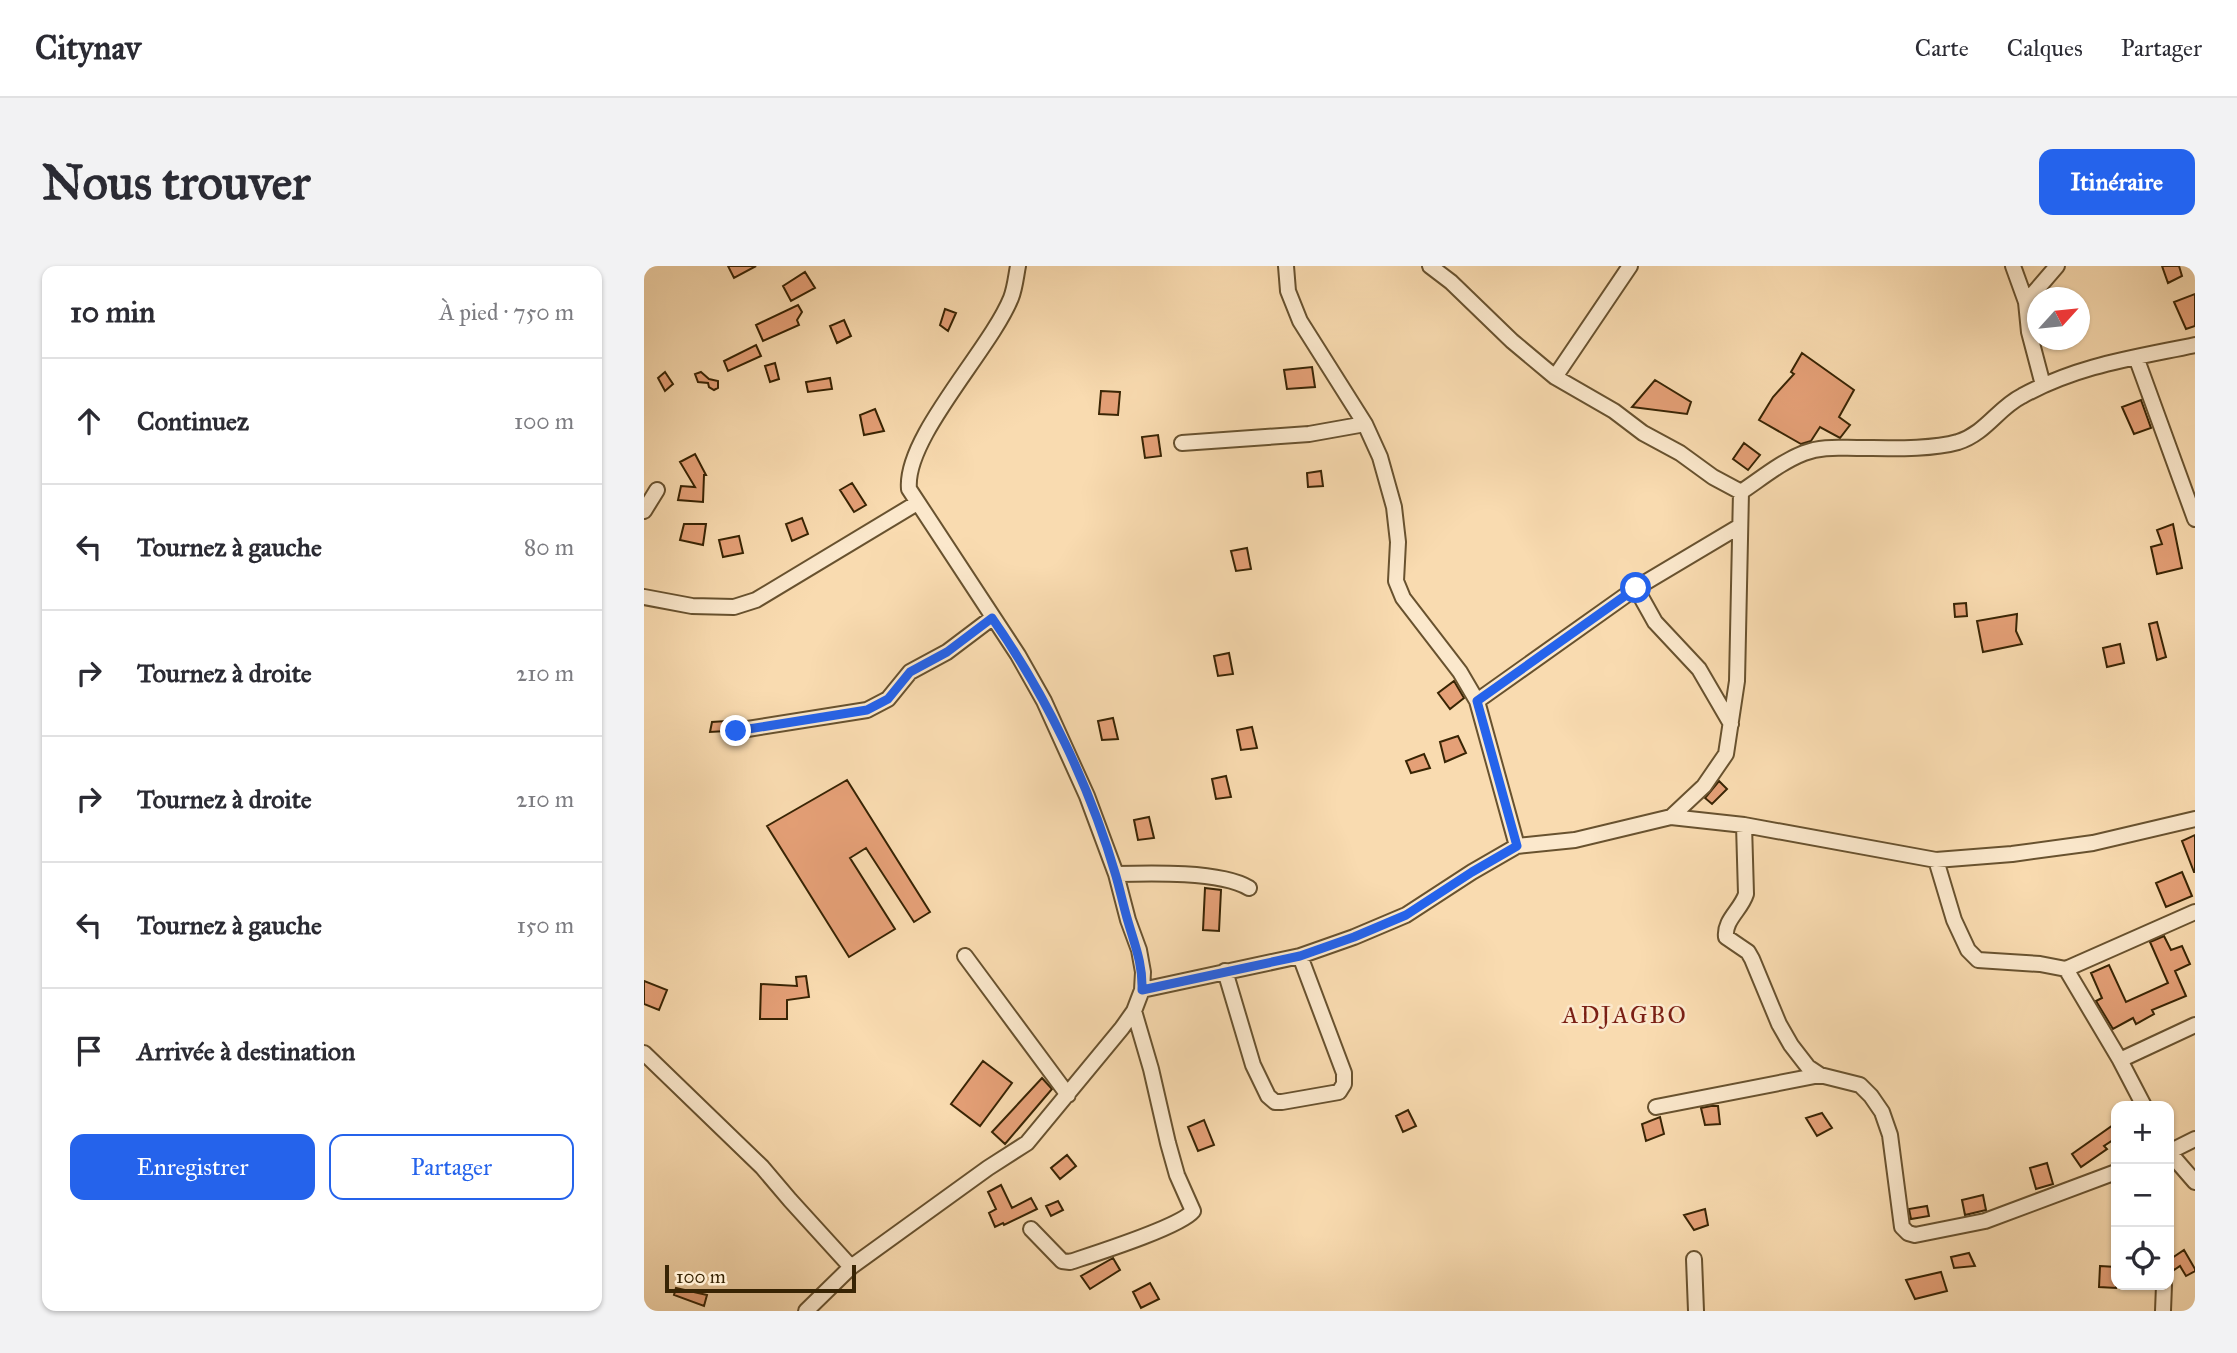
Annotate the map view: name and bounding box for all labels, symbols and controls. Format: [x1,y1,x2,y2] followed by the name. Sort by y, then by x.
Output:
[35,28,141,68] text: Citynav
[1915,33,1969,63] text: Carte
[2007,33,2083,63] text: Calques
[2121,33,2202,63] text: Partager
[2039,149,2195,215] button: Itinéraire
[42,153,310,212] text: Nous trouver
[2027,287,2090,350] north arrow
[70,294,155,330] text: 10 min
[439,298,574,326] text: À pied · 750 m
[70,402,108,440] icon: ahead
[137,405,249,437] text: Continuez
[514,407,574,435] text: 100 m
[70,528,108,566] icon: left
[137,531,322,563] text: Tournez à gauche
[524,533,574,561] text: 80 m
[1620,572,1651,603] route start
[70,654,108,692] icon: right
[137,657,312,689] text: Tournez à droite
[516,659,574,687] text: 210 m
[720,715,751,746] route end
[70,780,108,818] icon: right
[137,783,312,815] text: Tournez à droite
[516,785,574,813] text: 210 m
[70,906,108,944] icon: left
[137,909,322,941] text: Tournez à gauche
[517,911,574,939] text: 150 m
[1561,1000,1688,1030] district label: ADJAGBO
[70,1032,108,1070] icon: arrive
[137,1035,355,1067] text: Arrivée à destination
[2111,1101,2174,1290] map controls
[2111,1101,2174,1164] button: +
[70,1134,315,1200] button: Enregistrer
[329,1134,574,1200] button: Partager
[2111,1164,2174,1227] button: −
[2111,1227,2174,1290] button: locate
[665,1262,856,1294] scale bar
[676,1265,726,1288] text: 100 m

